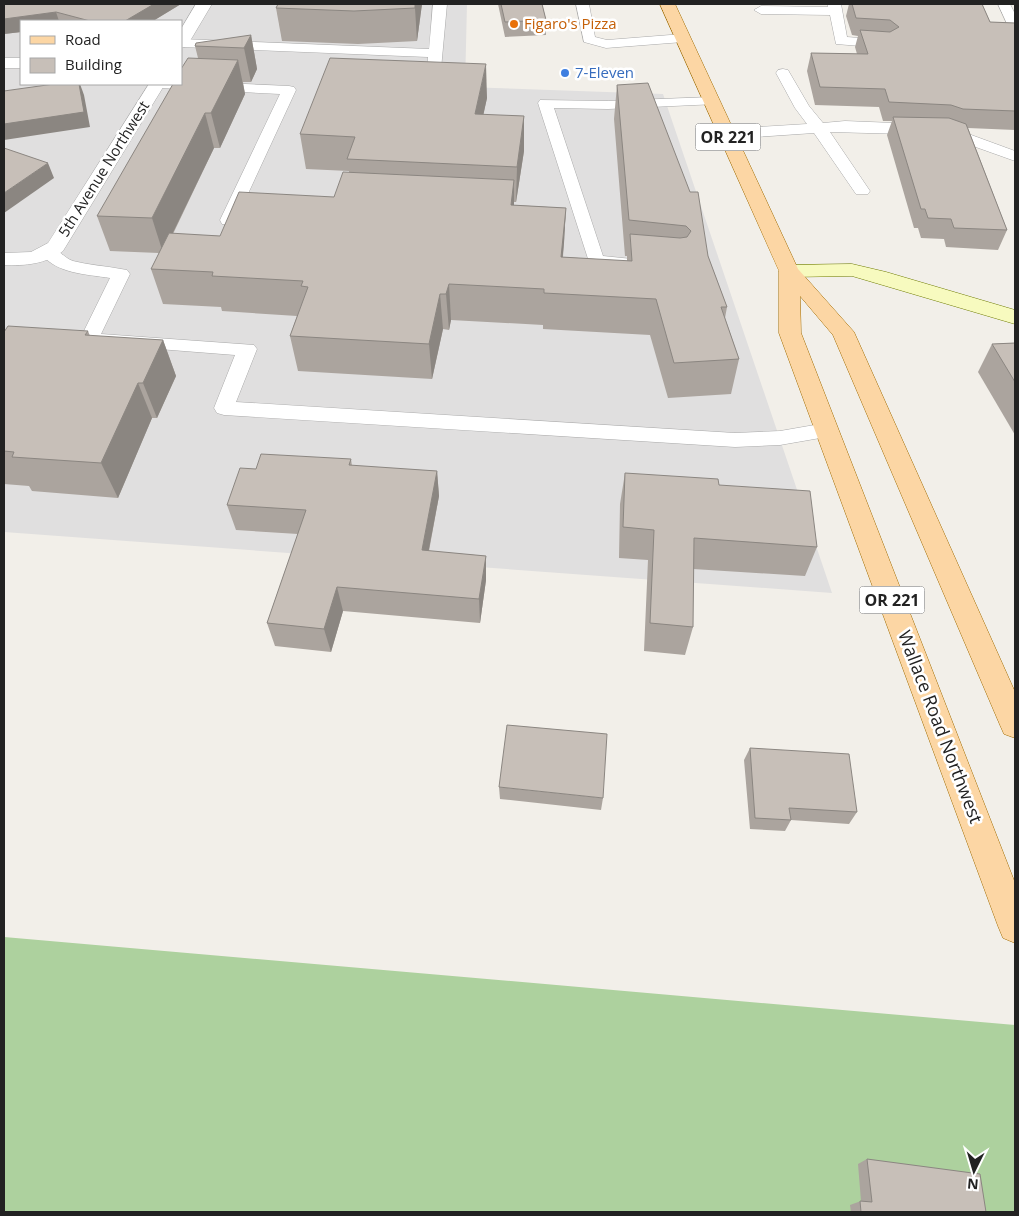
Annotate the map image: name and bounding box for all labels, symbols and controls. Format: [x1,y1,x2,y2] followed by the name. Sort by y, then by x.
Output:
[524,13,617,33] place label: Figaro's Pizza
[508,18,520,30] marker: Figaro's Pizza
[20,20,182,85] legend
[65,29,101,49] text: Road
[65,54,122,74] text: Building
[575,62,634,82] place label: 7-Eleven
[559,67,571,79] marker: 7-Eleven
[53,97,153,240] street label: 5th Avenue Northwest
[696,124,760,150] road number: OR 221
[860,586,924,614] road number: OR 221
[893,627,989,827] street label: Wallace Road Northwest
[949,1146,999,1196] north arrow
[966,1174,979,1194] text: N

